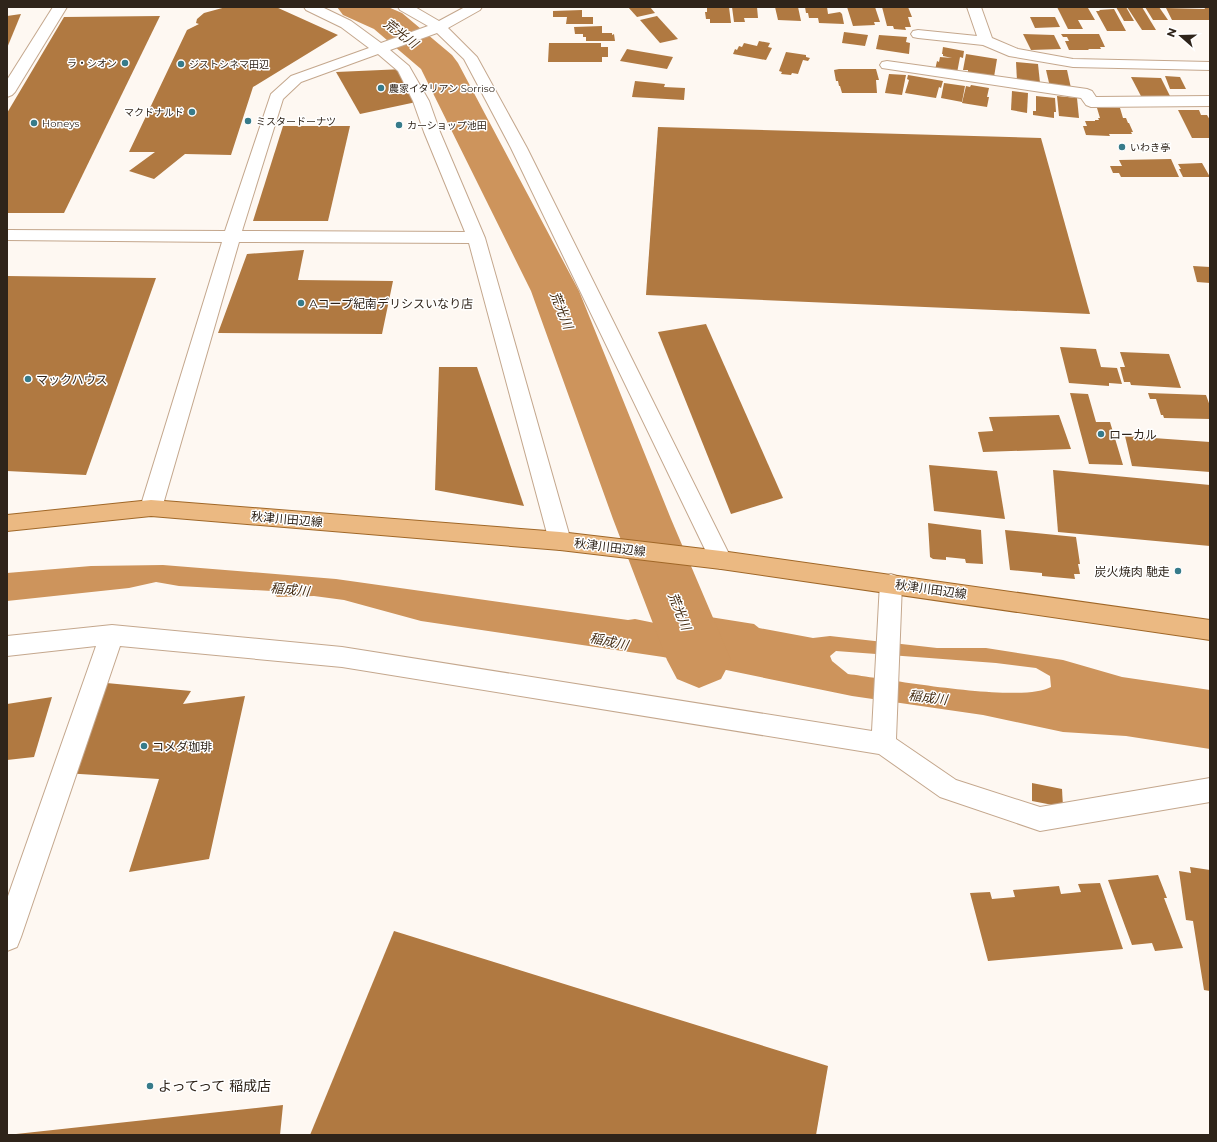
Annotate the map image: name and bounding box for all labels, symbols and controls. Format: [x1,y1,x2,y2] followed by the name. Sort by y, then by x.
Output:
[381,15,423,52] water label: 荒光川
[1161,16,1201,56] north arrow
[1164,26,1180,39] text: N
[67,57,117,70] place label: ラ・シオン
[120,58,130,68] marker: ラ・シオン
[189,58,269,71] place label: ジストシネマ田辺
[176,59,186,69] marker: ジストシネマ田辺
[389,82,495,95] place label: 農家イタリアン Sorriso
[376,83,386,93] marker: 農家イタリアン Sorriso
[124,106,184,119] place label: マクドナルド
[187,107,197,117] marker: マクドナルド
[256,115,336,128] place label: ミスタードーナツ
[243,116,253,126] marker: ミスタードーナツ
[42,117,79,130] place label: Honeys
[29,118,39,128] marker: Honeys
[407,119,487,132] place label: カーショップ池田
[394,120,404,130] marker: カーショップ池田
[1130,141,1170,154] place label: いわき亭
[1117,142,1127,152] marker: いわき亭
[547,289,577,333] water label: 荒光川
[309,296,473,311] place label: Aコープ紀南デリシスいなり店
[296,298,306,308] marker: Aコープ紀南デリシスいなり店
[36,372,107,387] place label: マックハウス
[23,374,33,384] marker: マックハウス
[1109,427,1157,442] place label: ローカル
[1096,429,1106,439] marker: ローカル
[250,508,324,530] street label: 秋津川田辺線
[573,535,647,559] street label: 秋津川田辺線
[1095,564,1170,579] place label: 炭火焼肉 馳走
[1173,566,1183,576] marker: 炭火焼肉 馳走
[894,577,968,601] street label: 秋津川田辺線
[270,579,312,599] water label: 稲成川
[665,590,695,634] water label: 荒光川
[588,629,632,653] water label: 稲成川
[908,687,950,708] water label: 稲成川
[152,739,212,754] place label: コメダ珈琲
[139,741,149,751] marker: コメダ珈琲
[158,1077,271,1095] place label: よってって 稲成店
[145,1081,155,1091] marker: よってって 稲成店

